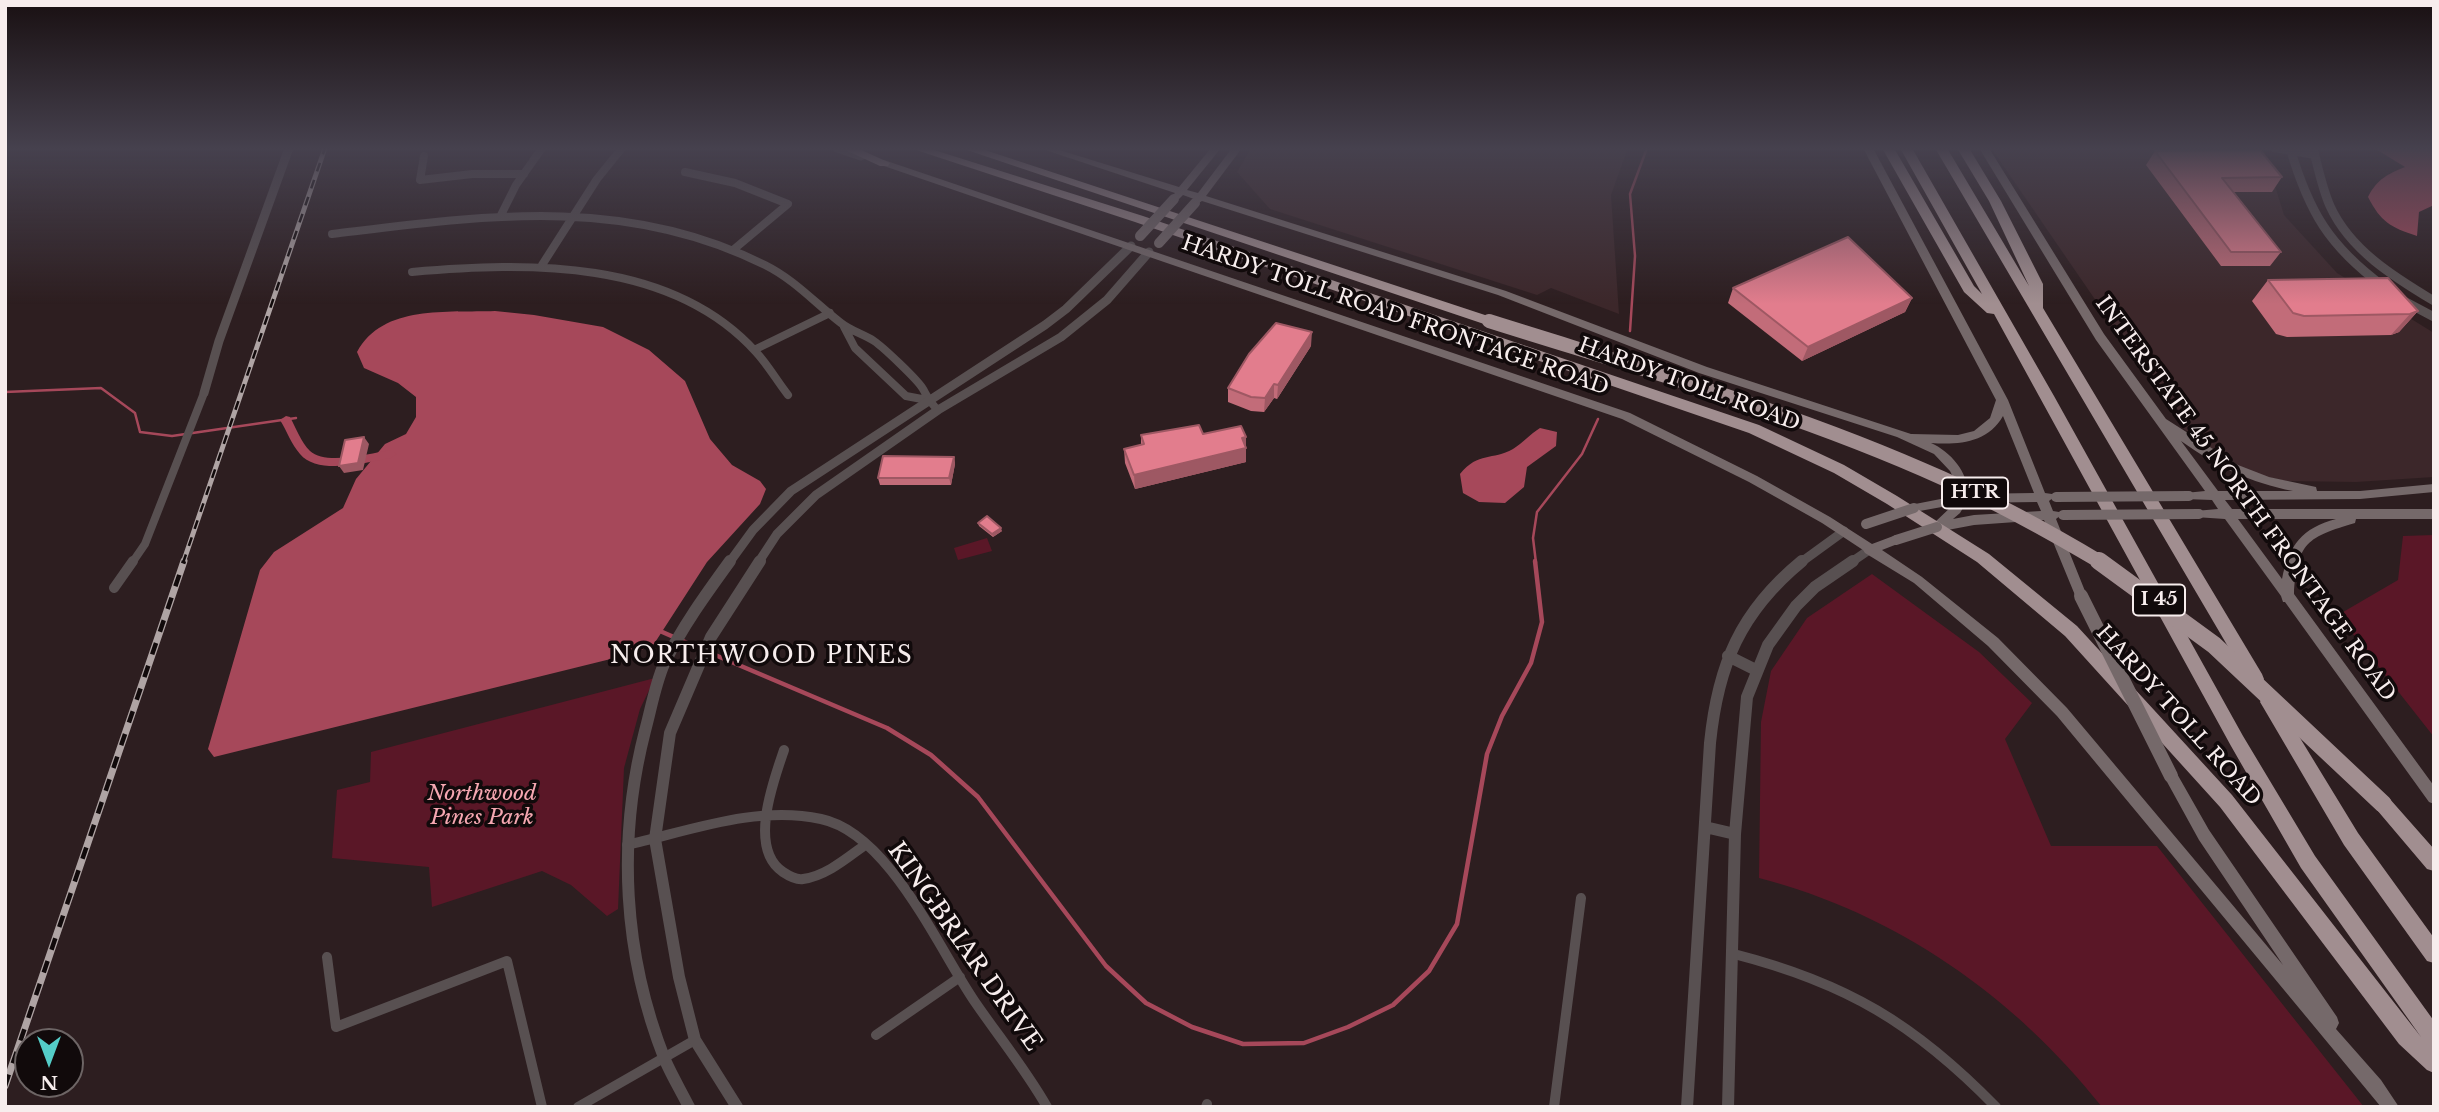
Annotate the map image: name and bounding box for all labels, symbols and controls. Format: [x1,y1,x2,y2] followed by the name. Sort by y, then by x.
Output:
[1178,231,1612,401] street label: HARDY TOLL ROAD FRONTAGE ROAD
[2090,292,2400,706] street label: INTERSTATE 45 NORTH FRONTAGE ROAD
[1575,333,1803,437] street label: HARDY TOLL ROAD
[1942,478,2008,508] road number: HTR
[2133,584,2185,615] road number: I 45
[2090,621,2266,811] street label: HARDY TOLL ROAD
[612,643,912,671] district label: NORTHWOOD PINES
[427,781,537,831] park label: Northwood Pines Park
[881,837,1047,1057] street label: KINGBRIAR DRIVE
[14,1028,84,1098] north arrow
[40,1071,58,1094] text: N

